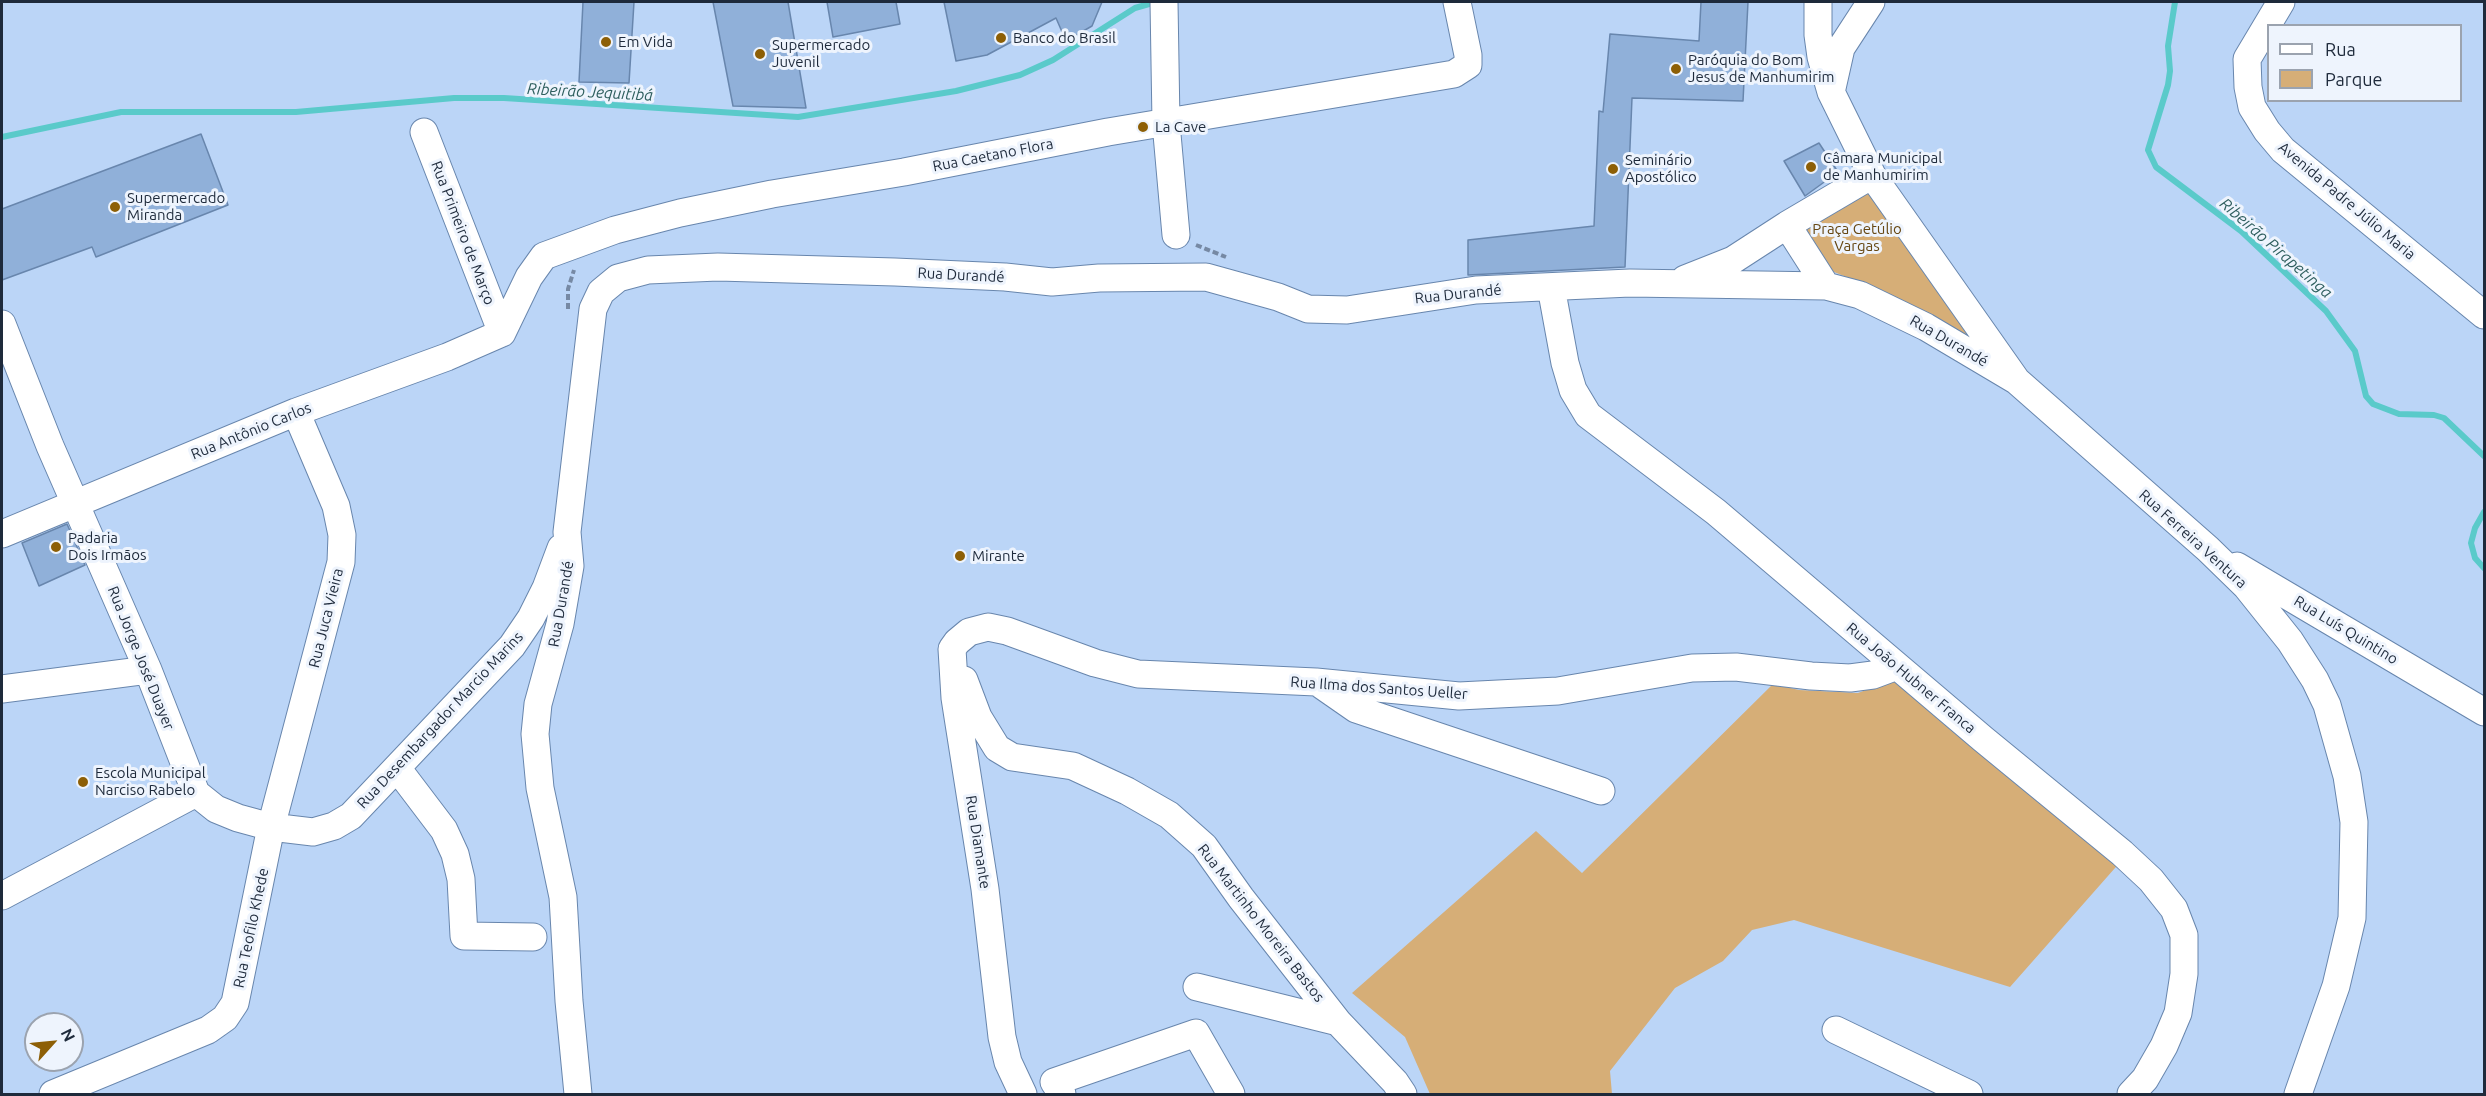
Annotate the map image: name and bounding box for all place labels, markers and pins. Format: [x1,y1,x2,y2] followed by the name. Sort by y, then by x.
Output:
[1013,29,1116,47] place label: Banco do Brasil
[994,31,1008,45] marker: Banco do Brasil
[618,33,673,51] place label: Em Vida
[599,35,613,49] marker: Em Vida
[772,36,870,71] place label: Supermercado Juvenil
[753,47,767,61] marker: Supermercado Juvenil
[1688,51,1834,86] place label: Paróquia do Bom Jesus de Manhumirim
[1669,62,1683,76] marker: Paróquia do Bom Jesus de Manhumirim
[1155,118,1206,136] place label: La Cave
[1136,120,1150,134] marker: La Cave
[1823,149,1942,184] place label: Câmara Municipal de Manhumirim
[1625,151,1697,186] place label: Seminário Apostólico
[1804,160,1818,174] marker: Câmara Municipal de Manhumirim
[1606,162,1620,176] marker: Seminário Apostólico
[127,189,225,224] place label: Supermercado Miranda
[108,200,122,214] marker: Supermercado Miranda
[68,529,146,564] place label: Padaria Dois Irmãos
[49,540,63,554] marker: Padaria Dois Irmãos
[972,547,1025,565] place label: Mirante
[953,549,967,563] marker: Mirante
[95,764,206,799] place label: Escola Municipal Narciso Rabelo
[76,775,90,789] marker: Escola Municipal Narciso Rabelo

